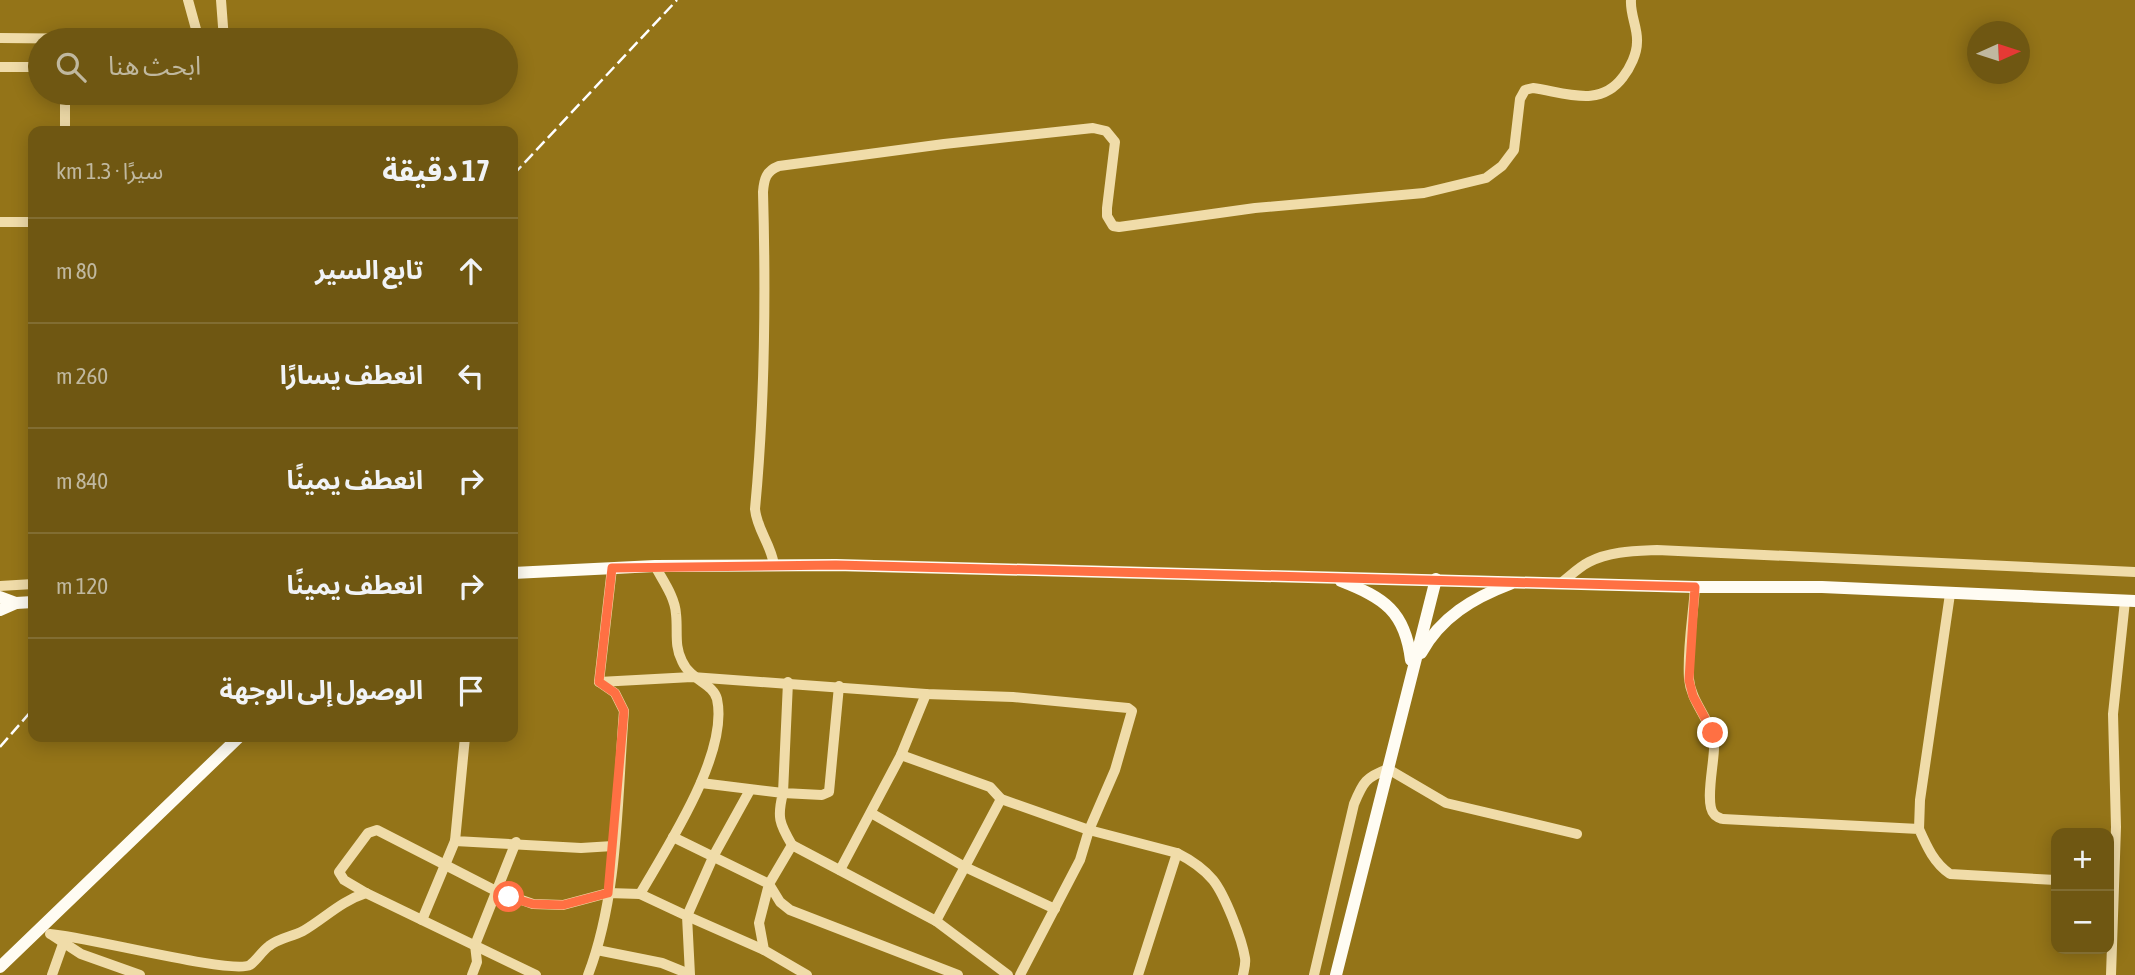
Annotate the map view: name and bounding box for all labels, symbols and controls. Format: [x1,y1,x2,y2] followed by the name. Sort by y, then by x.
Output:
[1967,21,2030,84] north arrow
[28,28,518,105] search box
[52,48,90,86] icon: search
[108,51,201,81] text: ابحث هنا
[382,153,490,187] text: 17 دقيقة
[56,158,163,184] text: سيرًا · 1.3 km
[452,252,490,290] icon: ahead
[315,255,423,285] text: تابع السير
[56,258,97,284] text: 80 m
[452,357,490,395] icon: left
[280,360,423,390] text: انعطف يسارًا
[56,363,108,389] text: 260 m
[452,462,490,500] icon: right
[286,465,423,495] text: انعطف يمينًا
[56,468,108,494] text: 840 m
[452,567,490,605] icon: right
[286,570,423,600] text: انعطف يمينًا
[56,573,108,599] text: 120 m
[452,672,490,710] icon: arrive
[220,675,423,705] text: الوصول إلى الوجهة
[1697,717,1728,748] route end
[2051,828,2114,954] map controls
[2051,828,2114,891] button: +
[493,881,524,912] route start
[2051,891,2114,954] button: −

